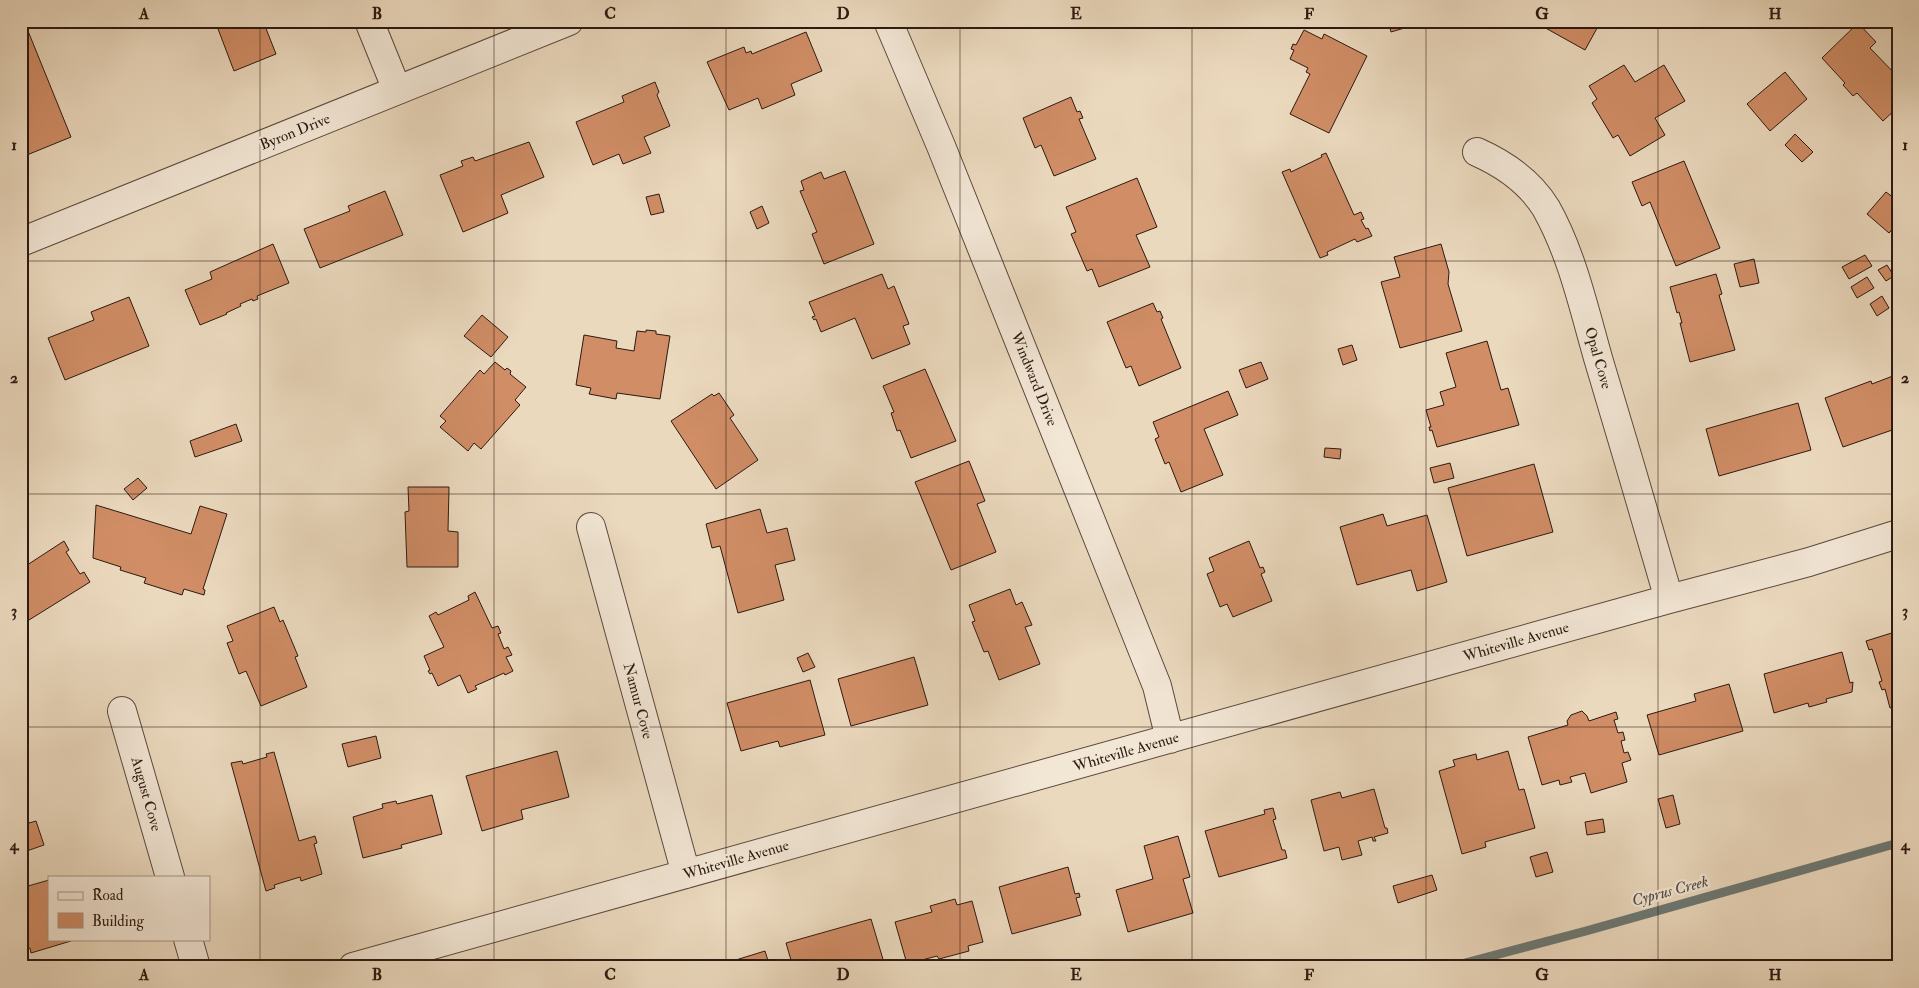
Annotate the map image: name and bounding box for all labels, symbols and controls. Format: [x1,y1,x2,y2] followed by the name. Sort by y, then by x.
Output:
[138,4,150,24] text: A
[372,4,382,24] text: B
[604,4,616,24] text: C
[836,4,850,24] text: D
[1070,4,1082,24] text: E
[1304,4,1314,24] text: F
[1535,4,1549,24] text: G
[1768,4,1782,24] text: H
[257,109,333,155] street label: Byron Drive
[11,135,17,155] text: 1
[1902,135,1908,155] text: 1
[1579,325,1616,391] street label: Opal Cove
[1006,328,1062,429] street label: Windward Drive
[10,368,18,388] text: 2
[1901,368,1909,388] text: 2
[11,601,17,621] text: 3
[1902,601,1908,621] text: 3
[1460,618,1571,666] street label: Whiteville Avenue
[619,661,657,741] street label: Namur Cove
[1070,728,1181,776] street label: Whiteville Avenue
[126,754,166,833] street label: August Cove
[9,835,20,855] text: 4
[1900,835,1911,855] text: 4
[680,836,791,884] street label: Whiteville Avenue
[1630,871,1711,911] water label: Cyprus Creek
[48,876,210,940] legend
[92,886,124,905] text: Road
[92,912,144,931] text: Building
[138,965,150,985] text: A
[372,965,382,985] text: B
[604,965,616,985] text: C
[836,965,850,985] text: D
[1070,965,1082,985] text: E
[1304,965,1314,985] text: F
[1535,965,1549,985] text: G
[1768,965,1782,985] text: H

